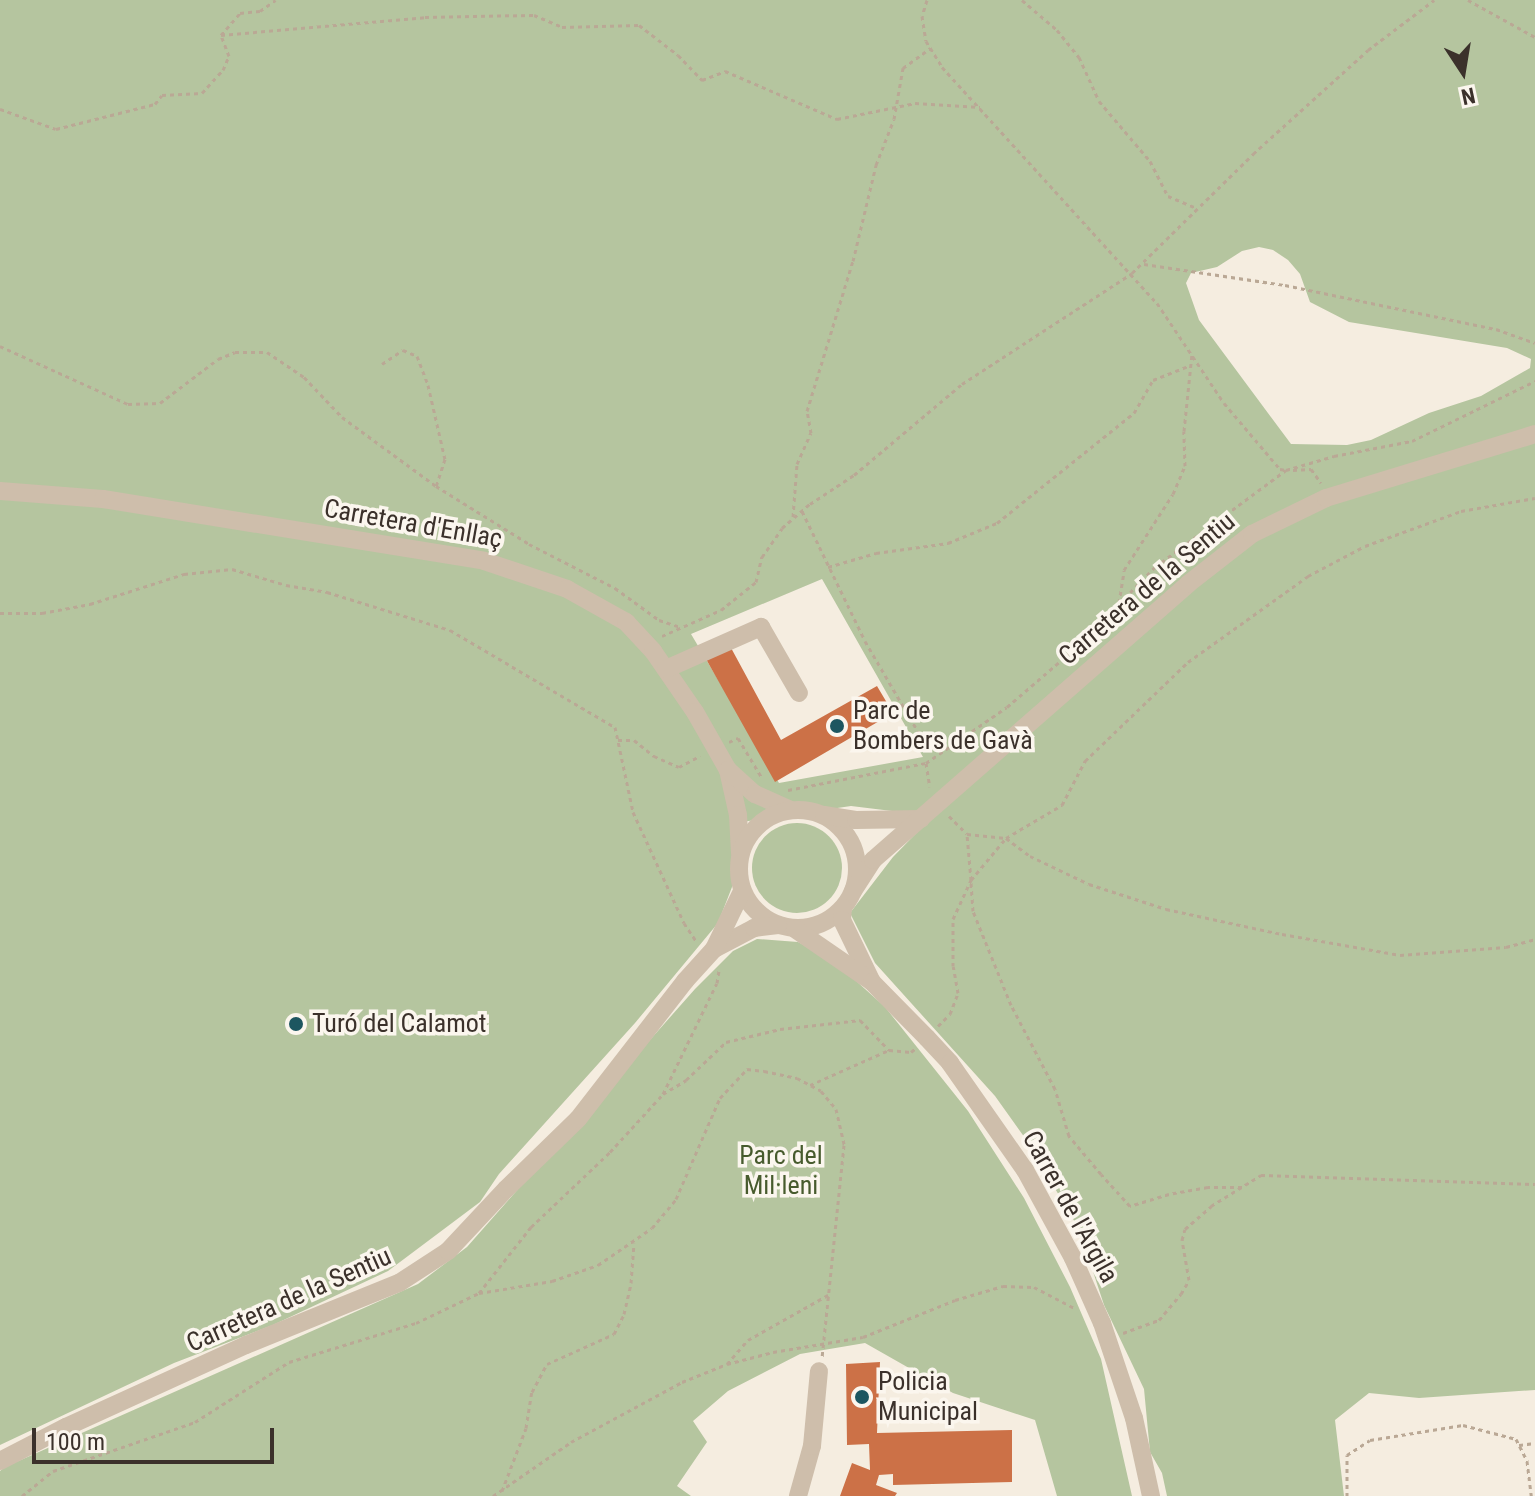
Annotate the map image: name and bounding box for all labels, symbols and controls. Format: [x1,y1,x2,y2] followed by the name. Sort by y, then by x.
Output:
[1423,32,1503,112] north arrow
[1459,82,1477,110] text: N
[322,493,504,555] street label: Carretera d'Enllaç
[1052,506,1242,672] street label: Carretera de la Sentiu
[853,695,1033,756] place label: Parc de Bombers de Gavà
[828,717,846,735] marker: Parc de Bombers de Gavà
[312,1008,487,1040] place label: Turó del Calamot
[287,1015,305,1033] marker: Turó del Calamot
[1015,1126,1125,1288] street label: Carrer de l'Argila
[739,1140,823,1202] park label: Parc del Mil·leni
[182,1241,396,1359] street label: Carretera de la Sentiu
[878,1366,978,1428] place label: Policia Municipal
[853,1388,871,1406] marker: Policia Municipal
[36,1412,278,1462] scale bar
[46,1428,105,1456] text: 100 m

